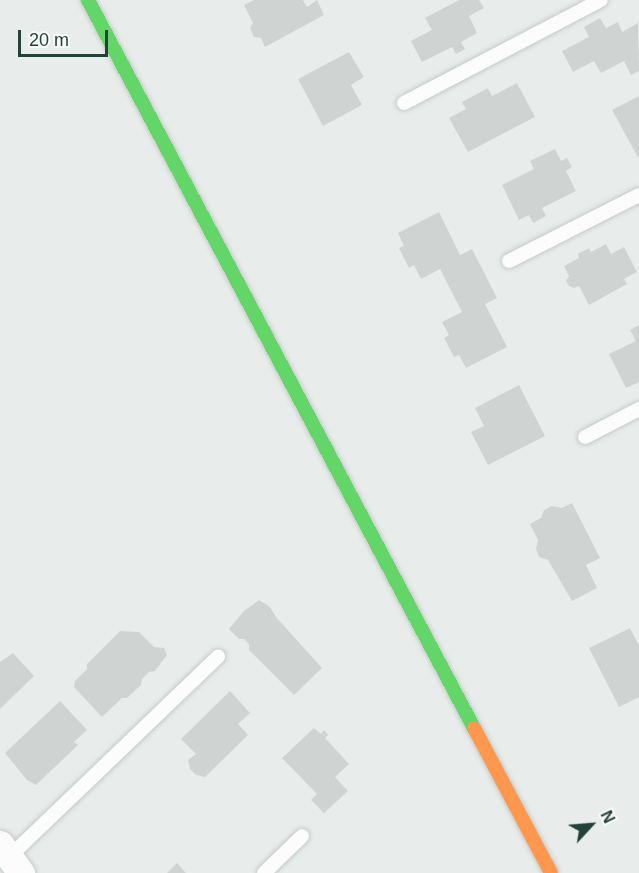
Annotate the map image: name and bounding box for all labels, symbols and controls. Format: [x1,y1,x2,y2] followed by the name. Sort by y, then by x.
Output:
[21,18,111,56] scale bar
[29,30,69,50] text: 20 m
[561,795,621,855] north arrow
[597,808,618,826] text: N

